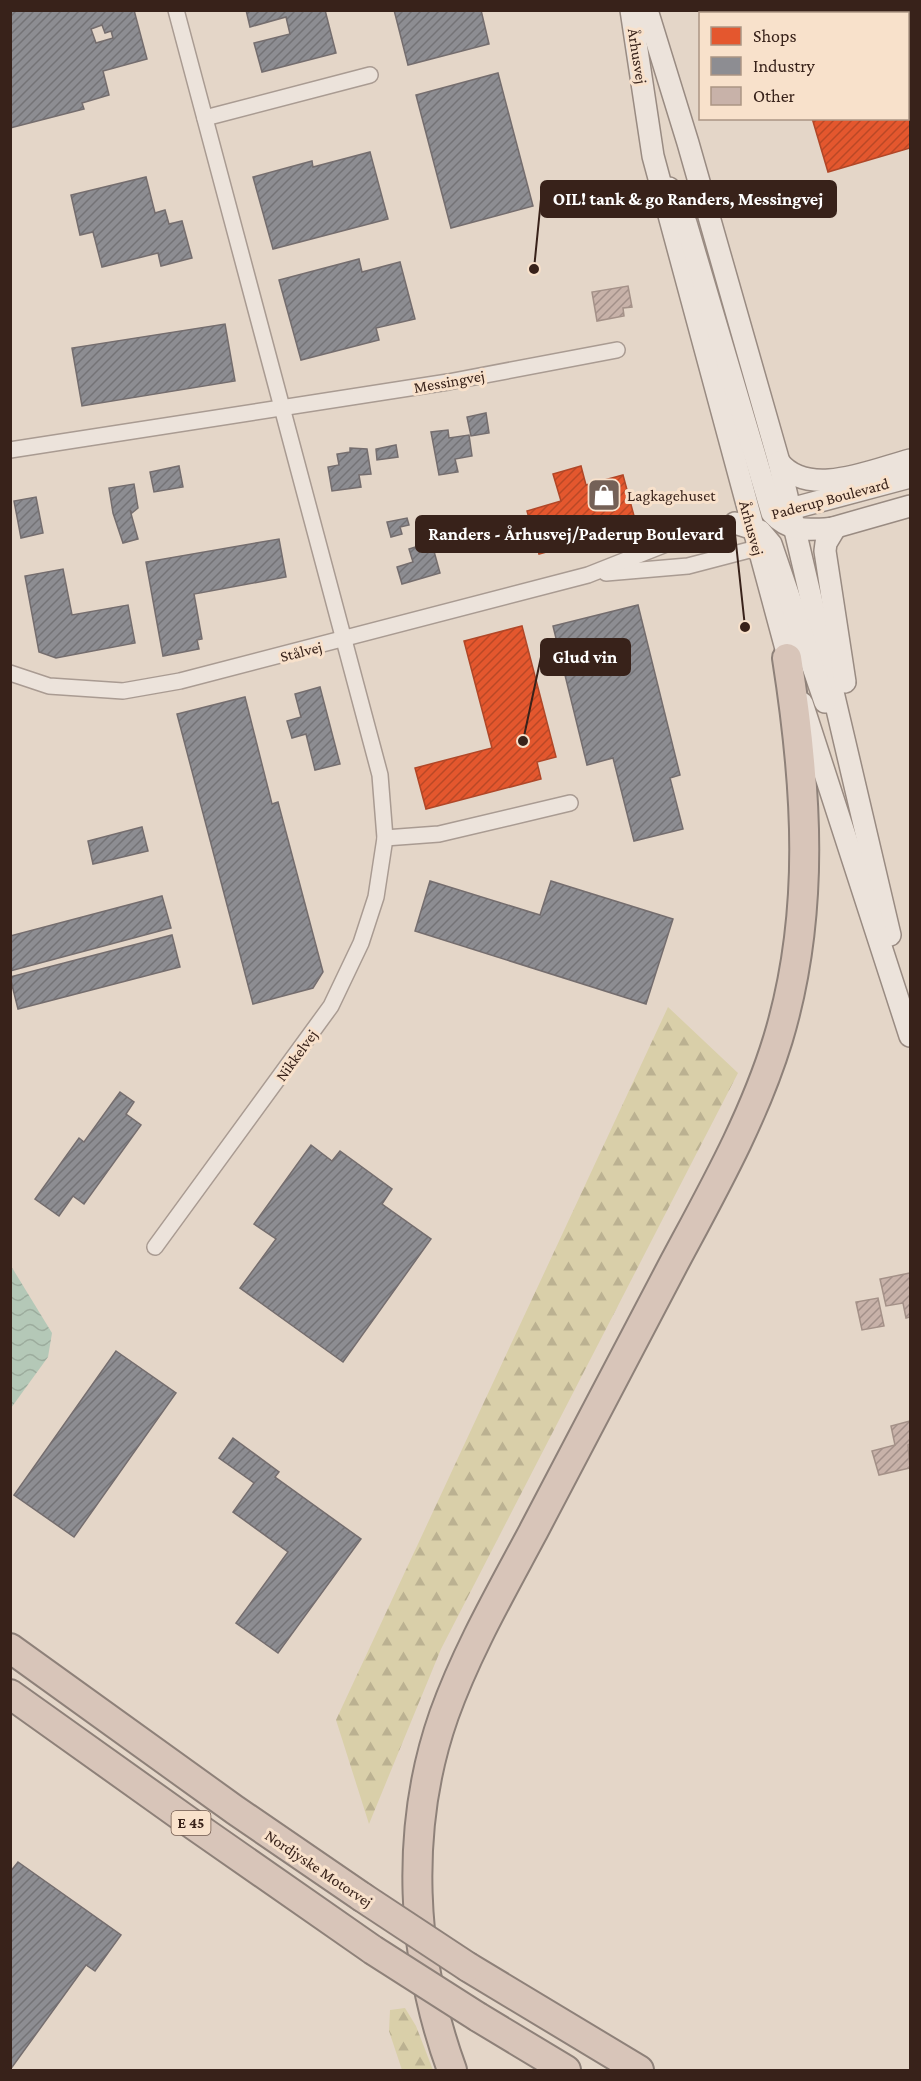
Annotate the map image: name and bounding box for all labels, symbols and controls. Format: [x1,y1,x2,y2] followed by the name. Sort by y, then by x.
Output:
[699,12,909,120] legend
[753,26,797,46] text: Shops
[624,27,650,85] street label: Århusvej
[753,56,816,76] text: Industry
[753,86,796,106] text: Other
[541,181,836,217] callout: OIL! tank & go Randers, Messingvej
[553,189,823,210] text: OIL! tank & go Randers, Messingvej
[412,367,486,397] street label: Messingvej
[769,474,892,523] street label: Paderup Boulevard
[586,477,622,513] shop icon: Lagkagehuset
[627,487,716,505] place label: Lagkagehuset
[735,499,767,558] street label: Århusvej
[416,516,735,552] callout: Randers - Århusvej/Paderup Boulevard
[428,524,724,545] text: Randers - Århusvej/Paderup Boulevard
[278,638,324,666] street label: Stålvej
[541,639,630,675] callout: Glud vin
[553,647,618,667] text: Glud vin
[272,1026,322,1085] street label: Nikkelvej
[172,1811,210,1835] road number: E 45
[261,1826,376,1911] street label: Nordjyske Motorvej

